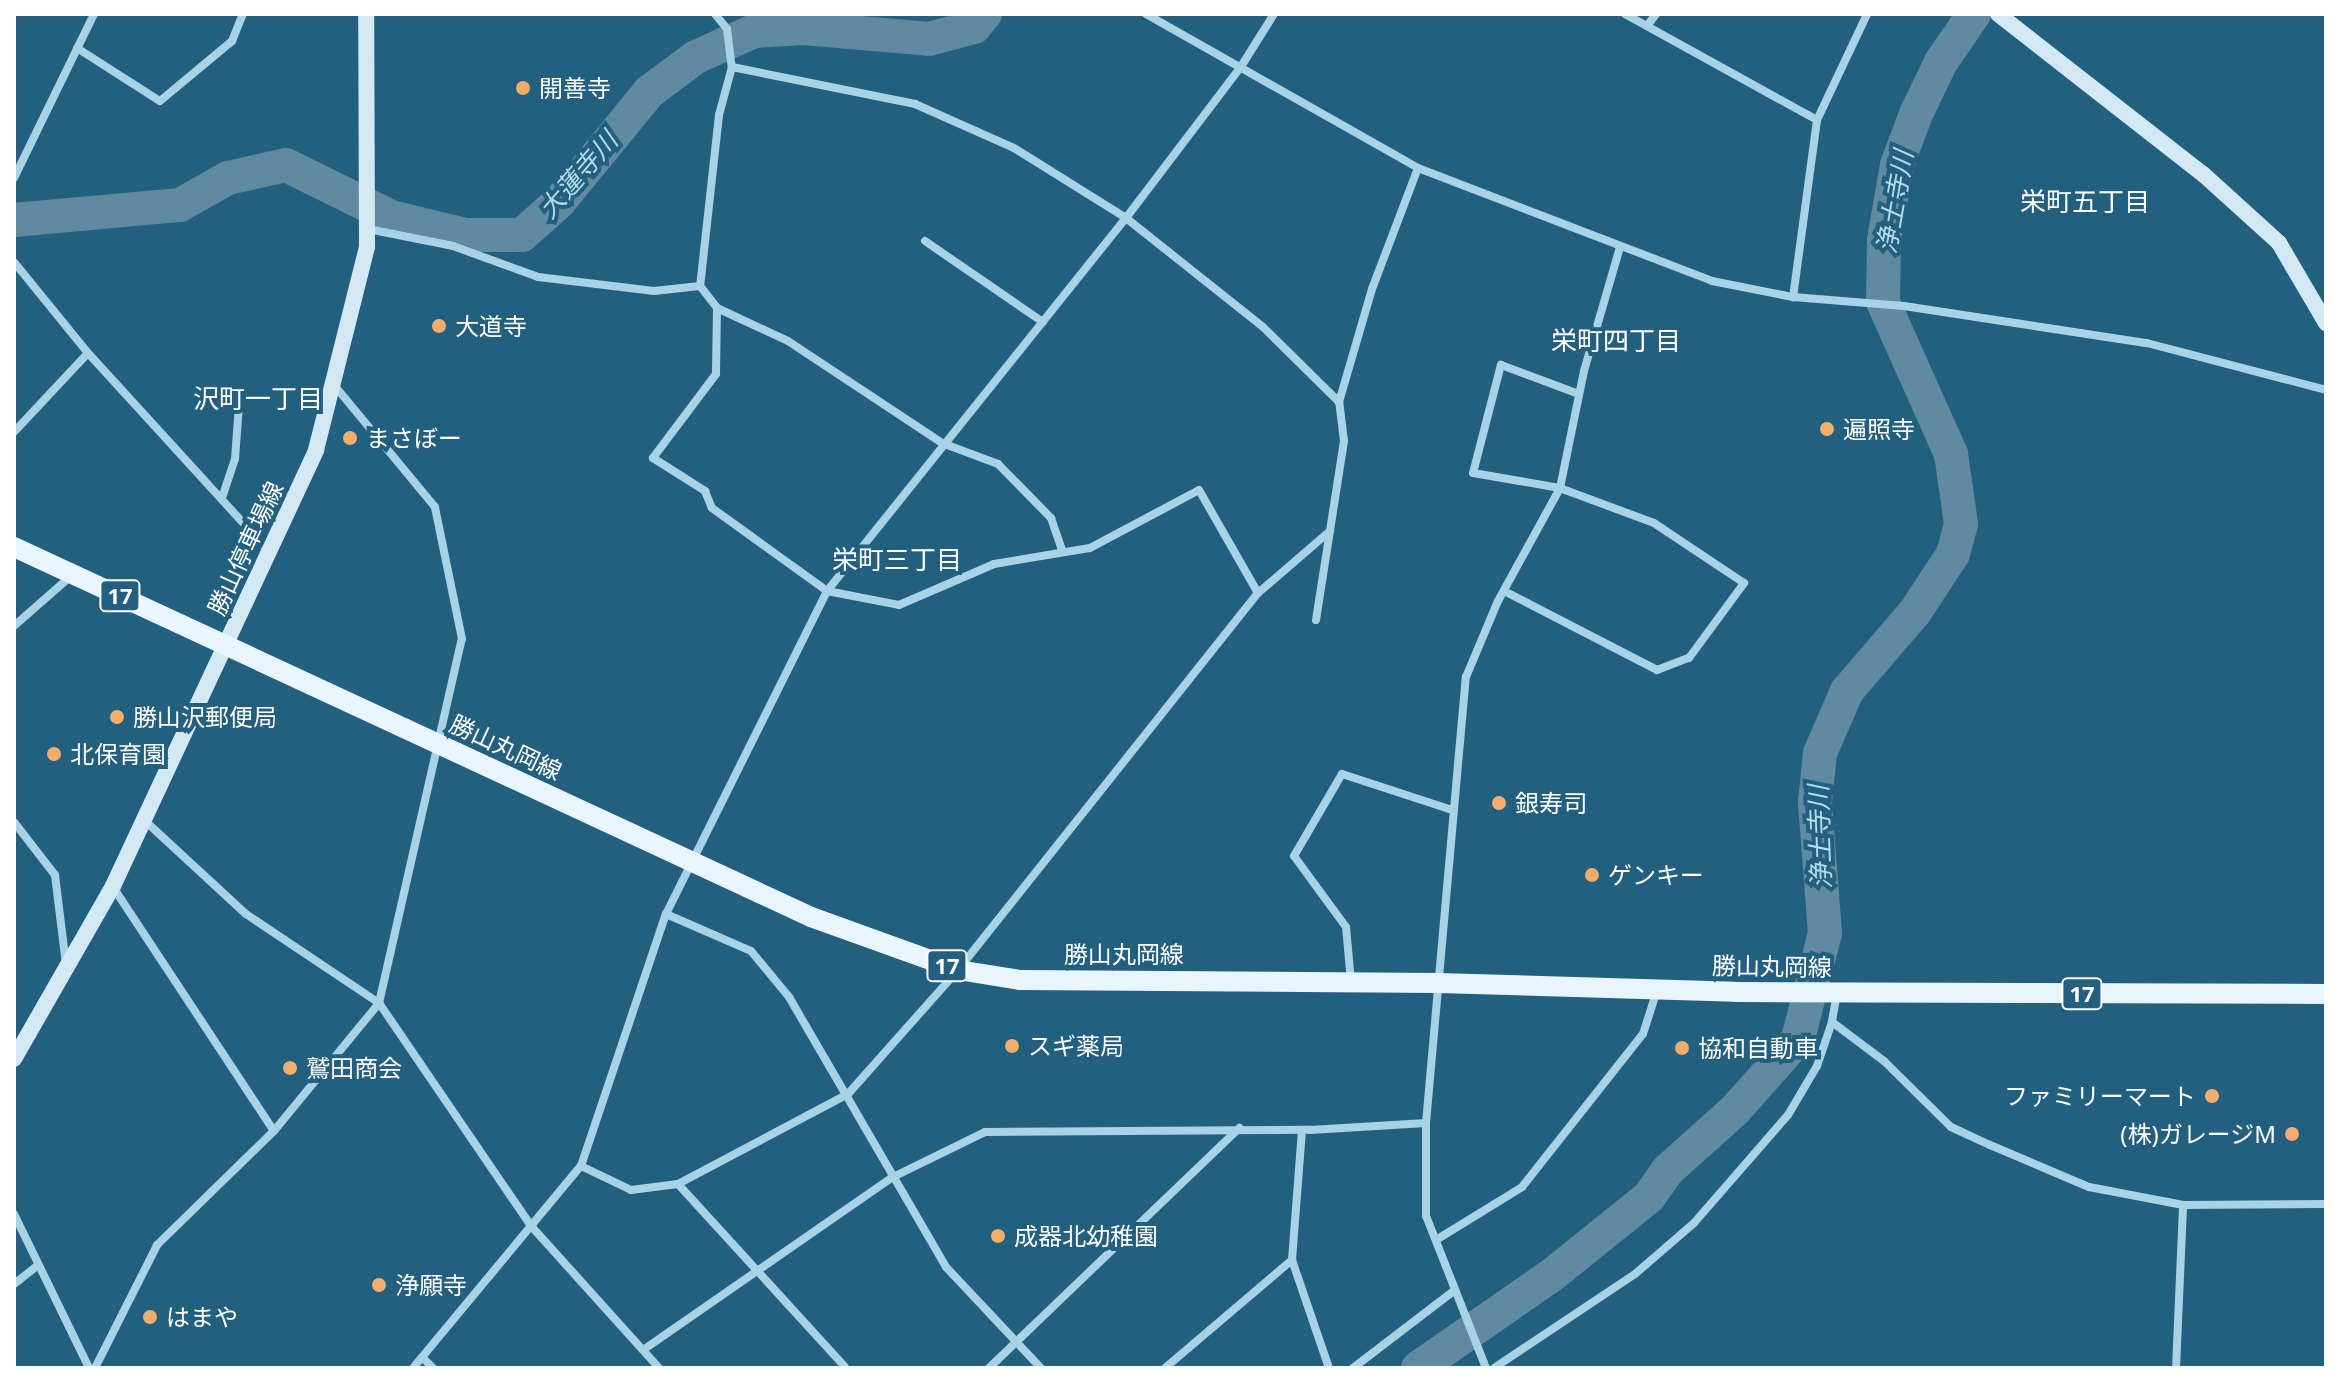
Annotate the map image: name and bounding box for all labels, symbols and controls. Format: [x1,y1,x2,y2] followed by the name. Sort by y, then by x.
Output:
[539,74,611,102] place label: 開善寺
[514,79,532,97] marker: 開善寺
[532,126,624,224] water label: 大蓮寺川
[1871,148,1919,256] water label: 浄土寺川
[2020,186,2150,218] district label: 栄町五丁目
[455,312,527,340] place label: 大道寺
[430,317,448,335] marker: 大道寺
[1551,325,1681,357] district label: 栄町四丁目
[193,383,323,415] district label: 沢町一丁目
[1843,415,1915,443] place label: 遍照寺
[1818,420,1836,438] marker: 遍照寺
[366,424,462,452] place label: まさぼー
[341,429,359,447] marker: まさぼー
[202,477,288,619] street label: 勝山停車場線
[832,544,962,576] district label: 栄町三丁目
[98,578,142,614] road number: 17
[133,703,277,731] place label: 勝山沢郵便局
[108,708,126,726] marker: 勝山沢郵便局
[446,709,566,785] street label: 勝山丸岡線
[70,740,166,768] place label: 北保育園
[45,745,63,763] marker: 北保育園
[1803,784,1837,890] water label: 浄土寺川
[1515,789,1587,817] place label: 銀寿司
[1490,794,1508,812] marker: 銀寿司
[1608,861,1704,889] place label: ゲンキー
[1583,866,1601,884] marker: ゲンキー
[1064,940,1184,968] street label: 勝山丸岡線
[925,948,969,984] road number: 17
[1712,951,1832,981] street label: 勝山丸岡線
[2060,976,2104,1012] road number: 17
[1028,1032,1124,1060] place label: スギ薬局
[1698,1034,1818,1062] place label: 協和自動車
[1003,1037,1021,1055] marker: スギ薬局
[1673,1039,1691,1057] marker: 協和自動車
[306,1054,402,1082] place label: 鷲田商会
[281,1059,299,1077] marker: 鷲田商会
[2004,1082,2196,1110] place label: ファミリーマート
[2203,1087,2221,1105] marker: ファミリーマート
[2120,1120,2276,1148] place label: (株)ガレージM
[2283,1125,2301,1143] marker: (株)ガレージM
[1014,1222,1158,1250] place label: 成器北幼稚園
[989,1227,1007,1245] marker: 成器北幼稚園
[395,1271,467,1299] place label: 浄願寺
[370,1276,388,1294] marker: 浄願寺
[166,1303,238,1331] place label: はまや
[141,1308,159,1326] marker: はまや

